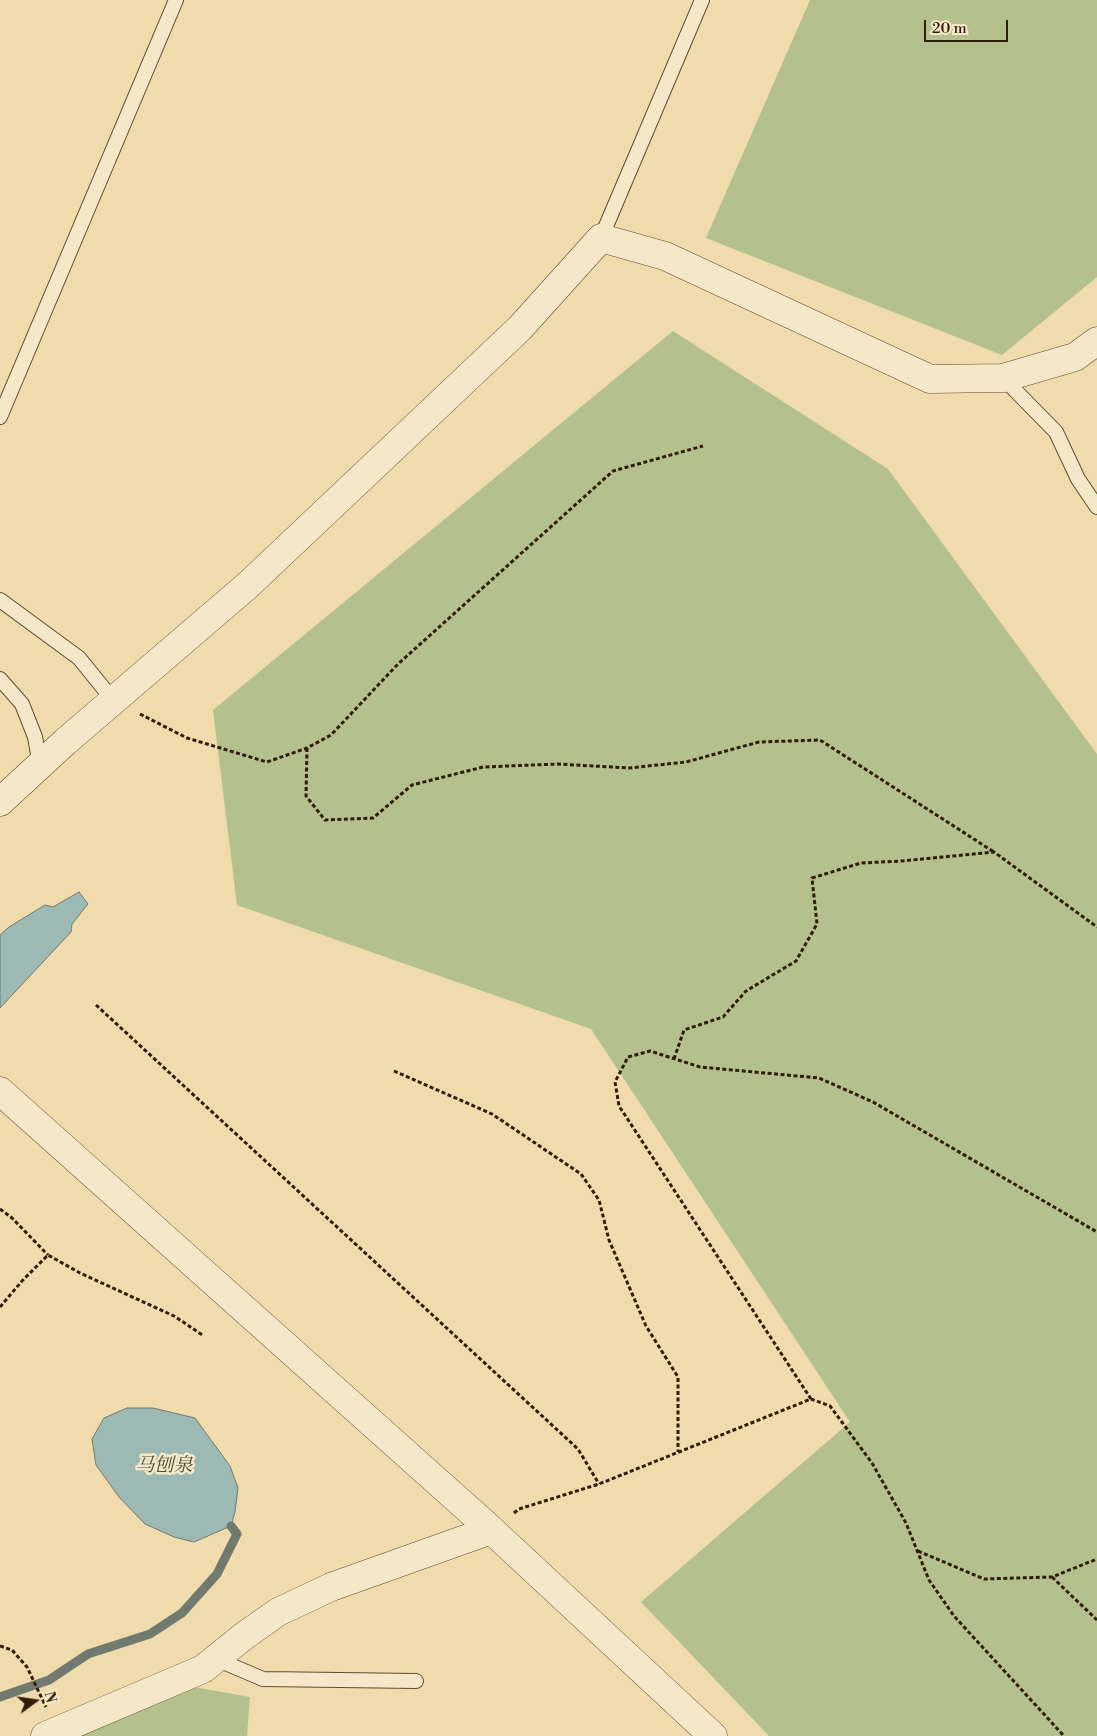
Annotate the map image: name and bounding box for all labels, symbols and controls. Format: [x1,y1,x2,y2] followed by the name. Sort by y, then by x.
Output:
[927,10,1011,42] scale bar
[932,19,967,38] text: 20 m
[136,1455,192,1477] water label: 马刨泉
[10,1676,60,1726] north arrow
[39,1690,60,1705] text: N

